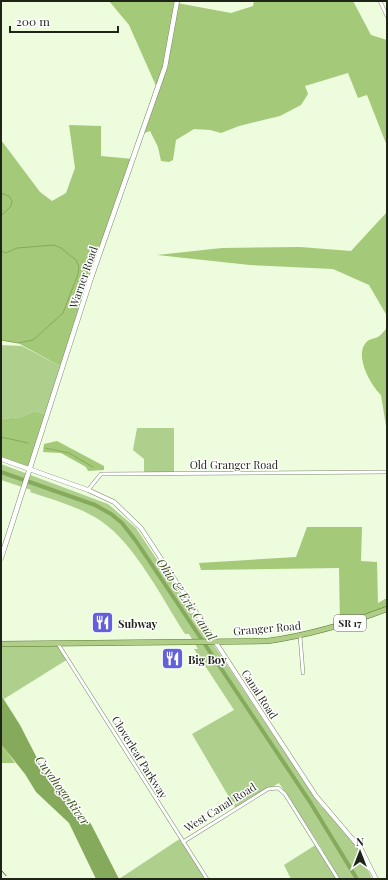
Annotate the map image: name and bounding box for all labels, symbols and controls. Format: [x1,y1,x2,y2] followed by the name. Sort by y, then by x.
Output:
[10,8,118,34] scale bar
[16,13,50,29] text: 200 m
[65,244,101,311] street label: Warner Road
[190,457,279,472] street label: Old Granger Road
[154,555,221,644] water label: Ohio & Erie Canal
[89,610,115,636] restaurant icon: Subway
[334,615,366,631] road number: SR 17
[118,616,158,631] place label: Subway
[232,618,302,638] street label: Granger Road
[160,646,186,672] restaurant icon: Big Boy
[188,652,227,667] place label: Big Boy
[238,666,282,722] street label: Canal Road
[109,713,172,801] street label: Cloverleaf Parkway
[32,752,94,829] water label: Cuyahoga River
[180,779,259,836] street label: West Canal Road
[340,832,380,872] north arrow
[356,834,364,849] text: N

